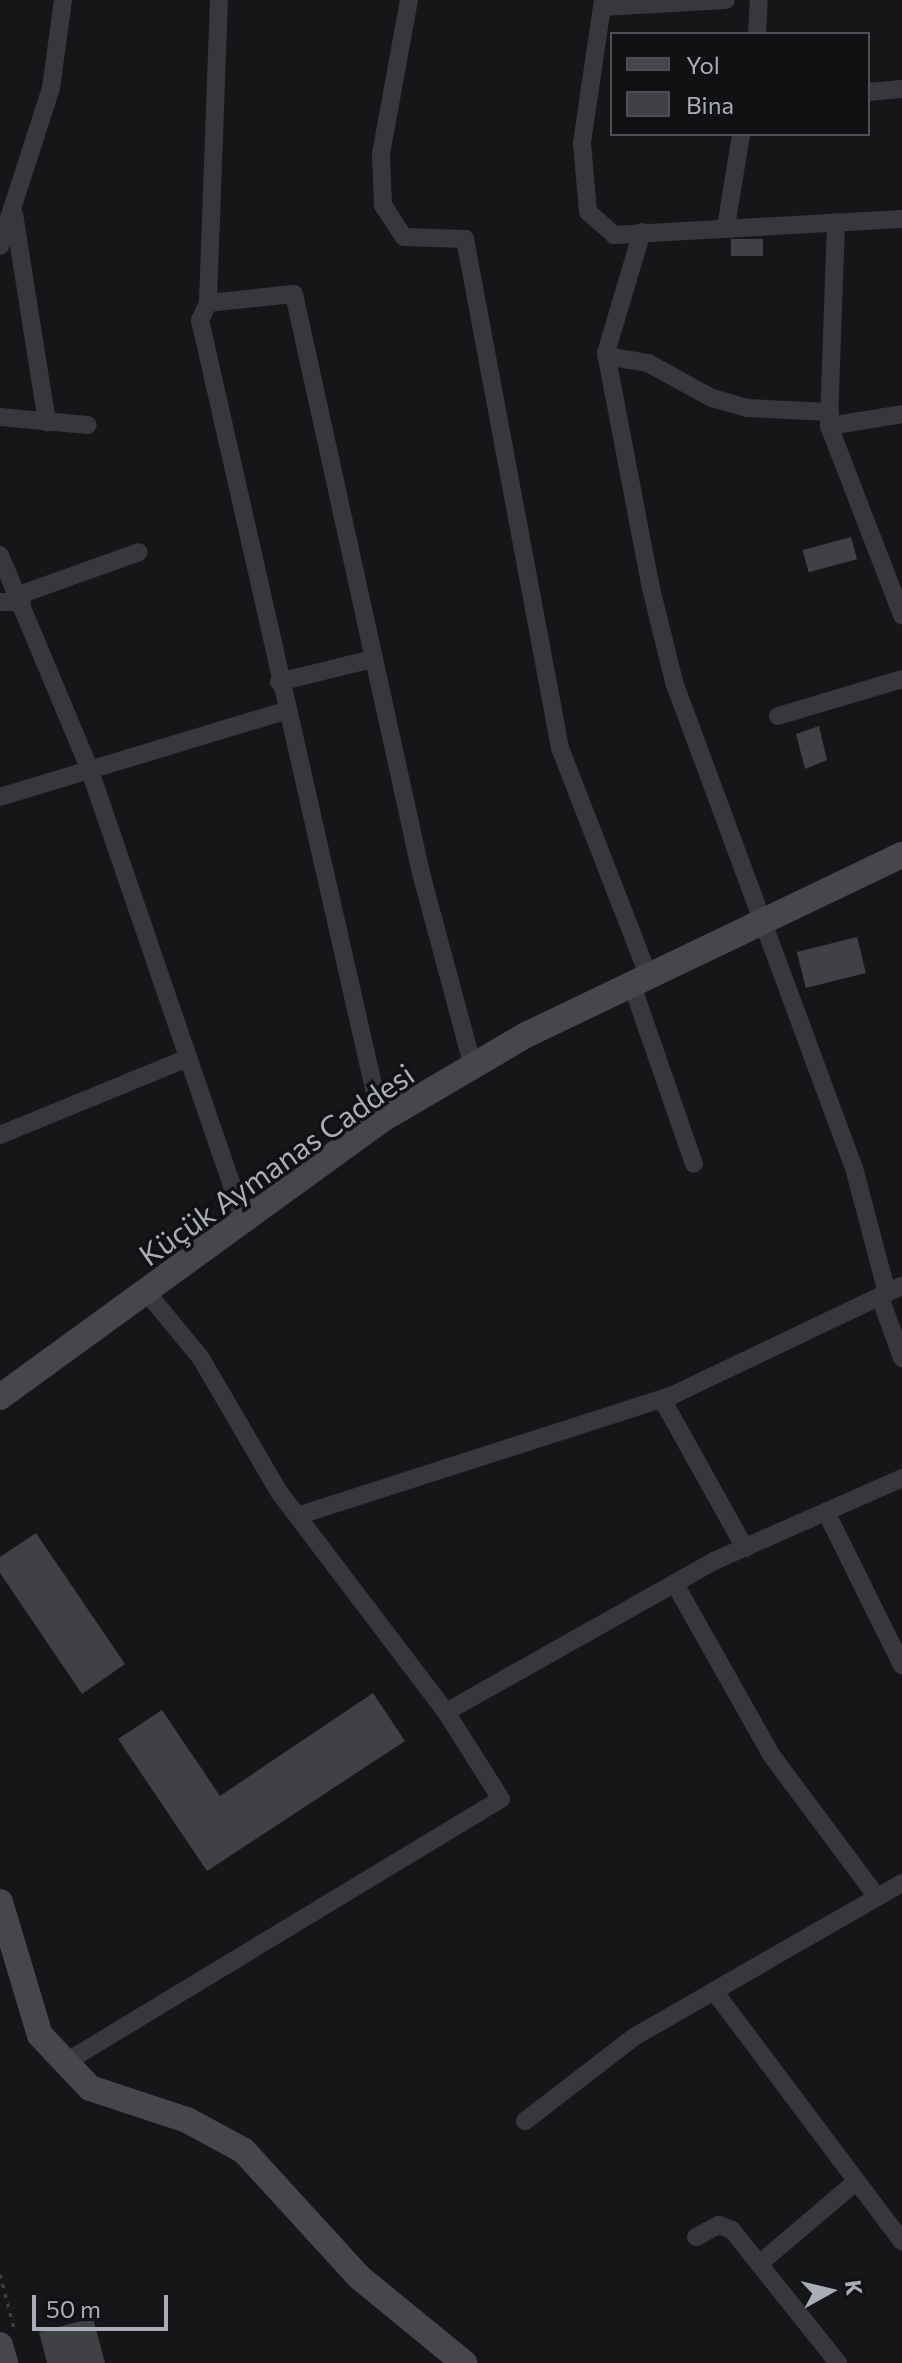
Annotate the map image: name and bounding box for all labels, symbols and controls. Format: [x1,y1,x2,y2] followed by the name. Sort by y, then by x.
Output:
[610,32,870,136] legend
[686,50,720,79] text: Yol
[686,90,734,119] text: Bina
[132,1055,420,1273] street label: Küçük Aymanas Caddesi
[790,2251,870,2331] north arrow
[840,2278,869,2297] text: K
[36,2279,172,2329] scale bar
[46,2294,101,2323] text: 50 m

